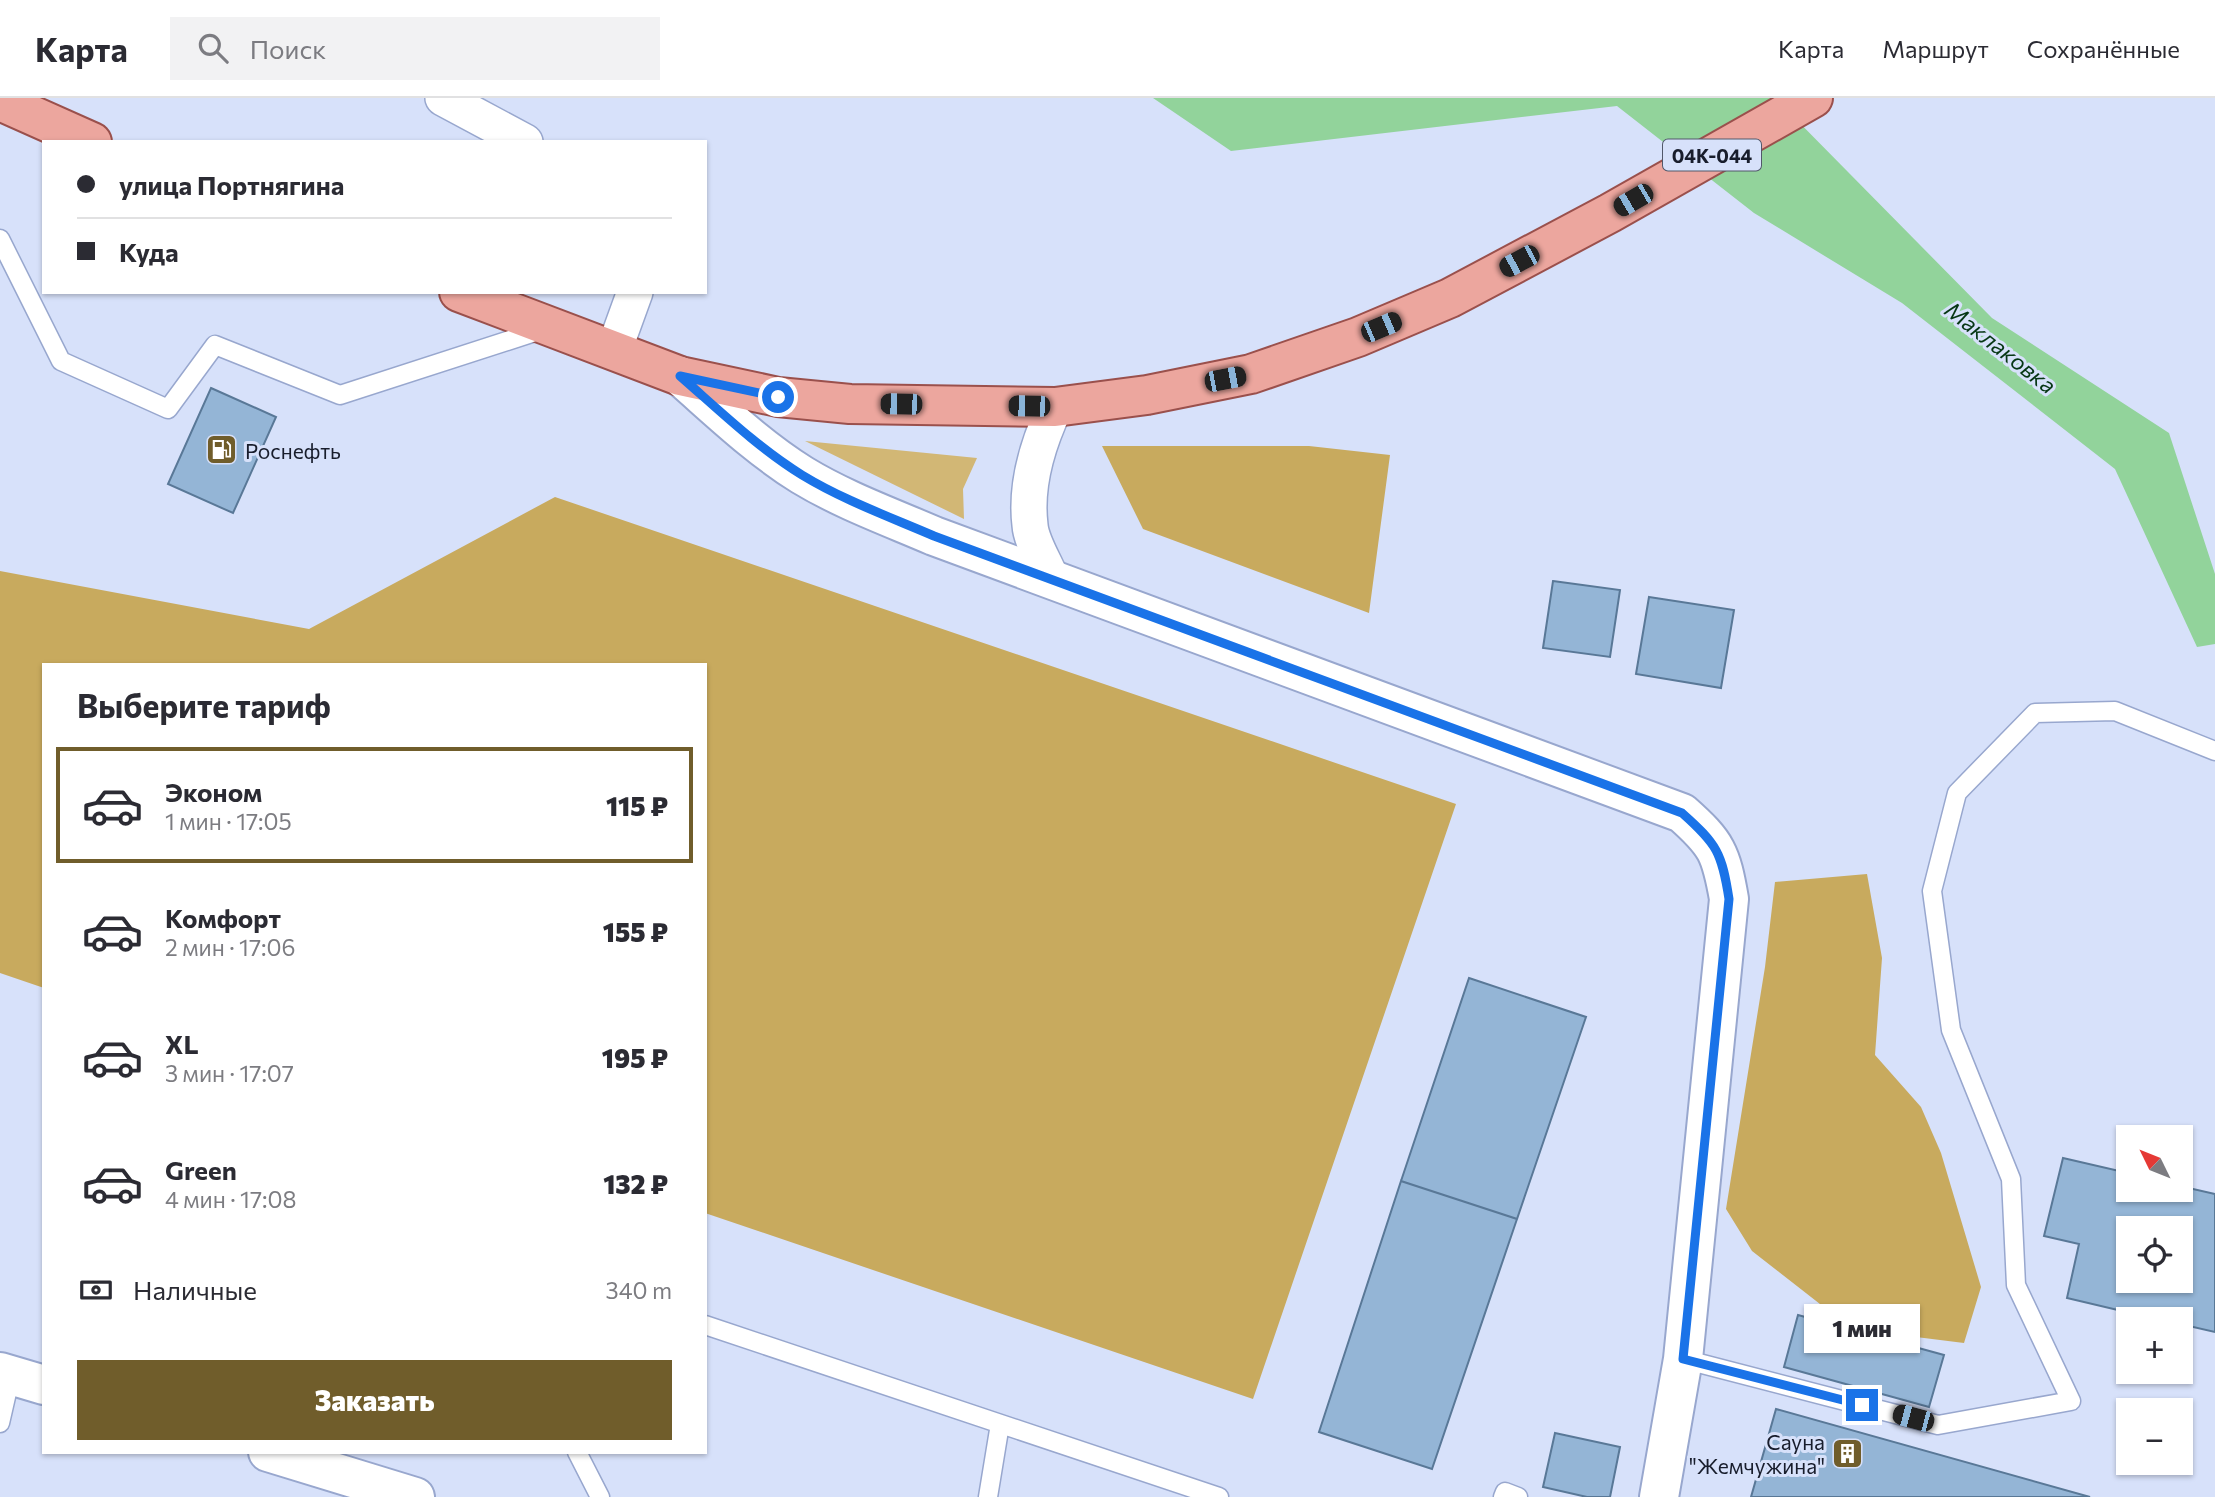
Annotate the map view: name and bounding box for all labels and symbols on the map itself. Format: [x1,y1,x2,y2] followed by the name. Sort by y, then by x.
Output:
[1663,139,1761,170] road number: 04К-044
[1610,180,1657,220] car
[1496,242,1543,280] car
[1940,295,2062,399] water label: Маклаковка
[1358,309,1405,345] car
[1203,365,1248,393] car
[762,381,794,413] route start
[880,393,923,415] car
[1008,395,1051,417] car
[205,433,239,467] fuel station icon: Роснефть
[245,438,341,463] place label: Роснефть
[2116,1125,2193,1202] north arrow
[1804,1304,1920,1352] callout: 1 мин
[1846,1389,1878,1421] route end
[1890,1402,1937,1434] car
[1689,1429,1825,1478] place label: Сауна "Жемчужина"
[1831,1436,1865,1470] building icon: Сауна "Жемчужина"

